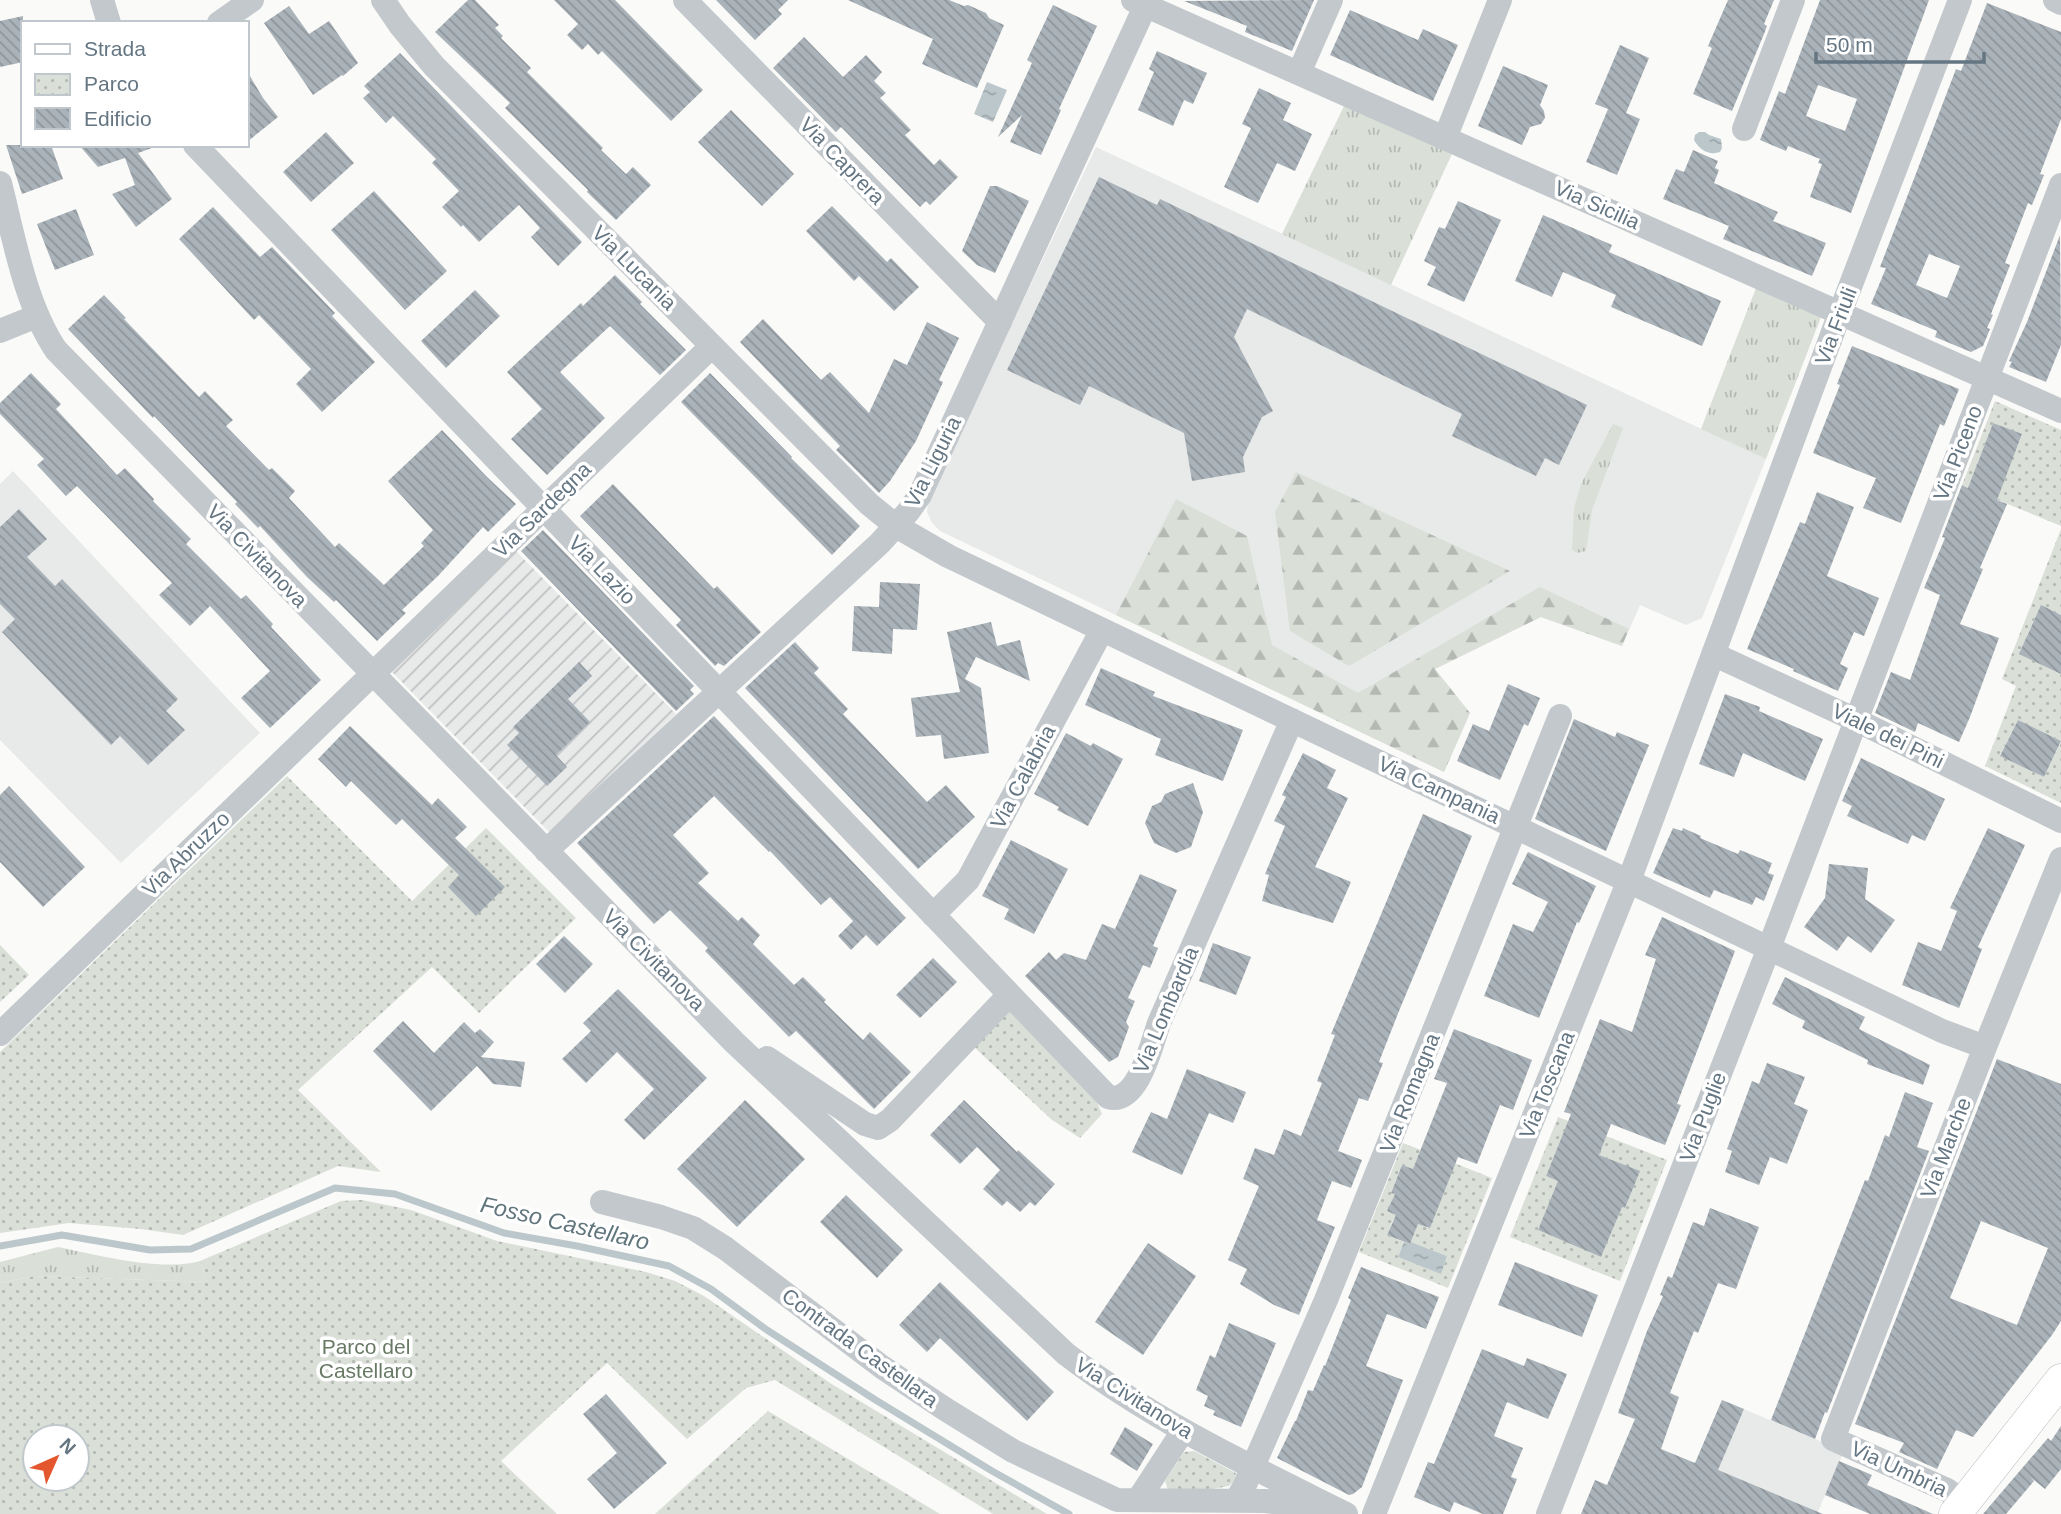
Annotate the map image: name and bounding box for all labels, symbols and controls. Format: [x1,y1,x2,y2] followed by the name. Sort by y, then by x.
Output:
[21,21,248,147] legend
[1816,21,1984,65] scale bar
[1826,33,1873,56] text: 50 m
[84,37,146,60] text: Strada
[84,72,139,95] text: Parco
[84,107,152,130] text: Edificio
[795,112,890,209] street label: Via Caprera
[1551,176,1644,234] street label: Via Sicilia
[588,221,681,315] street label: Via Lucania
[1810,284,1861,368] street label: Via Friuli
[1929,402,1986,504] street label: Via Piceno
[900,412,965,511] street label: Via Liguria
[488,457,596,562] street label: Via Sardegna
[203,500,312,612] street label: Via Civitanova
[564,531,641,609] street label: Via Lazio
[1829,699,1948,772] street label: Viale dei Pini
[986,721,1060,832] street label: Via Calabria
[1375,751,1504,828] street label: Via Campania
[137,807,234,901] street label: Via Abruzzo
[599,904,710,1015] street label: Via Civitanova
[1129,943,1203,1076] street label: Via Lombardia
[1515,1028,1579,1142] street label: Via Toscana
[1375,1029,1444,1156] street label: Via Romagna
[1675,1069,1730,1165] street label: Via Puglie
[1916,1094,1975,1201] street label: Via Marche
[478,1191,652,1255] water label: Fosso Castellaro
[778,1283,943,1412] street label: Contrada Castellara
[319,1335,413,1382] park label: Parco del Castellaro
[1071,1352,1197,1443] street label: Via Civitanova
[21,1423,91,1493] north arrow
[55,1434,80,1459] text: N
[1847,1436,1951,1501] street label: Via Umbria

